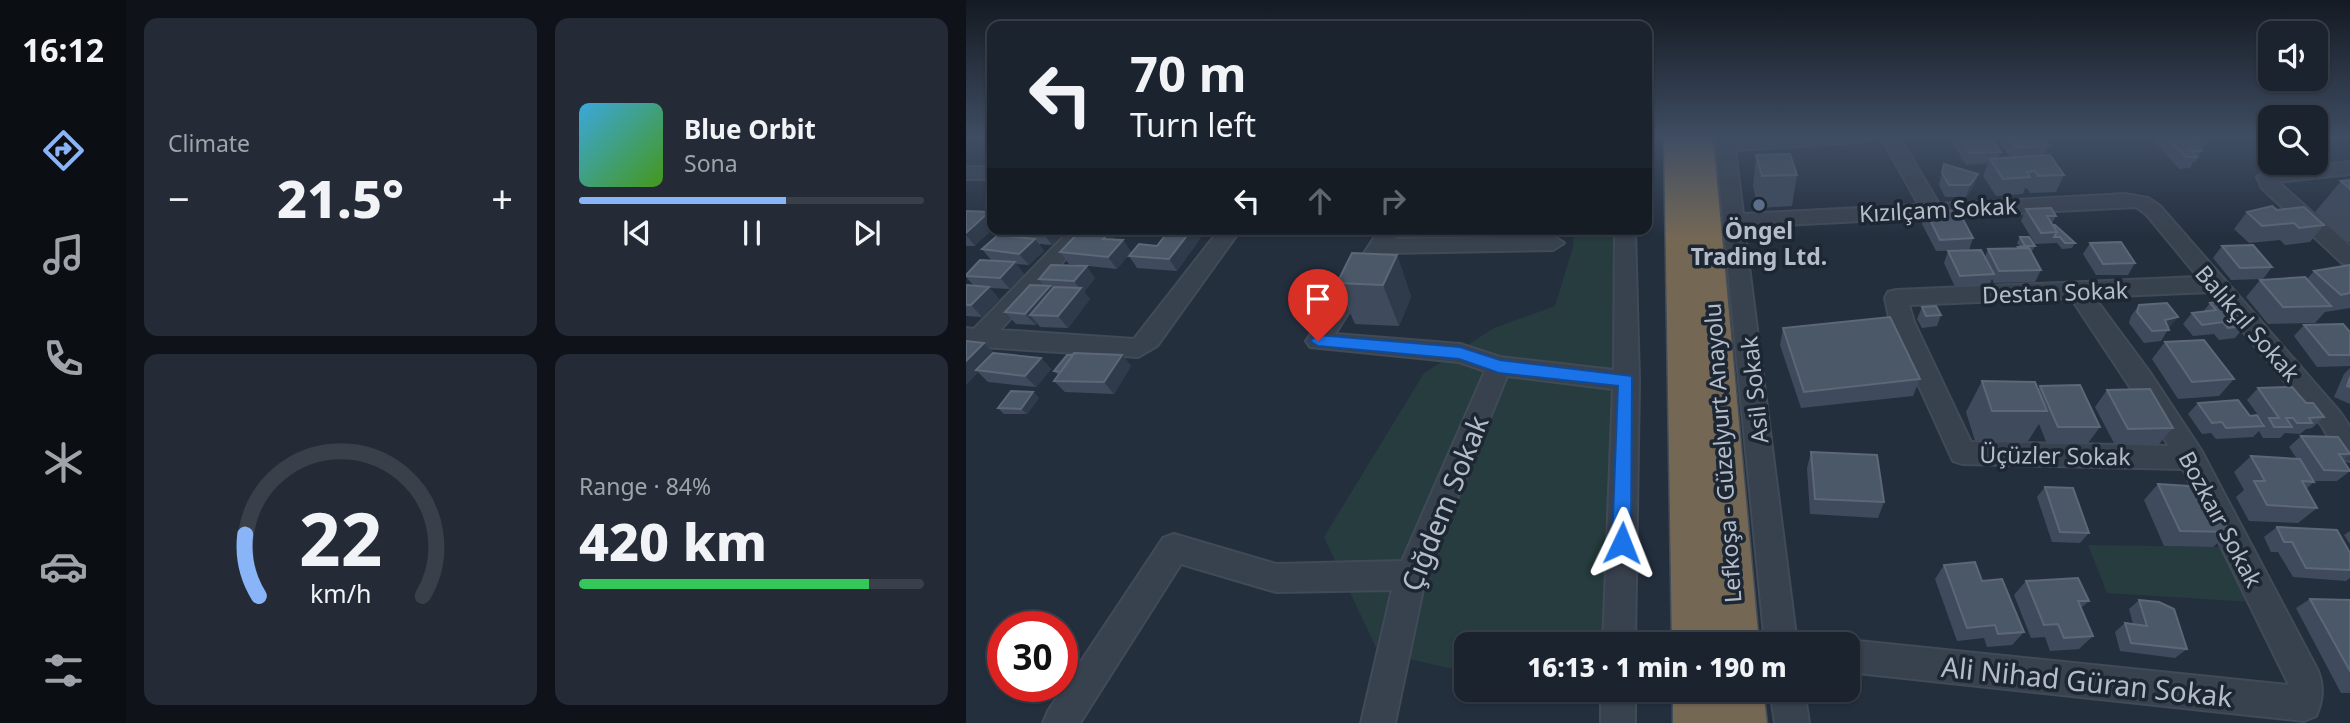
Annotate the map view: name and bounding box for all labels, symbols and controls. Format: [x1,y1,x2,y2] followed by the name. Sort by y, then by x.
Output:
[2258,21,2328,175] map controls
[2258,21,2328,91] button: sound
[22,28,104,71] text: 16:12
[1130,40,1247,106] text: 70 m
[1015,49,1106,140] icon: left
[1130,103,1256,146] text: Turn left
[2258,105,2328,175] button: search
[684,111,816,147] text: Blue Orbit
[39,126,88,175] icon: directions
[168,127,250,159] text: Climate
[684,147,738,179] text: Sona
[277,162,404,233] text: 21.5°
[168,172,190,224] text: −
[491,172,513,224] text: +
[1228,182,1266,220] icon: left
[1301,182,1339,220] icon: ahead
[1374,182,1412,220] icon: right
[1858,189,2019,229] street label: Kızılçam Sokak
[1751,197,1767,213] marker: Öngel Trading Ltd.
[618,214,656,252] icon: previous
[733,214,771,252] icon: pause
[848,214,886,252] icon: next
[1691,214,1827,272] place label: Öngel Trading Ltd.
[39,230,88,279] icon: music
[2188,258,2308,389] street label: Balıkçıl Sokak
[1288,269,1348,341] pin
[1981,273,2129,311] street label: Destan Sokak
[1299,280,1337,318] icon: arrive
[1696,302,1748,604] street label: Lefkoşa - Güzelyurt Anayolu
[39,334,88,383] icon: phone
[1732,334,1776,445] street label: Asil Sokak
[1391,409,1497,597] street label: Çığdem Sokak
[39,438,88,487] icon: climate
[1979,438,2132,472] street label: Üçüzler Sokak
[2172,445,2271,593] street label: Bozkaır Sokak
[579,470,711,502] text: Range · 84%
[299,488,382,587] text: 22
[579,505,767,576] text: 420 km
[1585,506,1659,580] position arrow
[39,542,88,591] icon: car
[310,575,371,609] text: km/h
[987,611,1078,702] speed limit sign: 30
[39,646,88,695] icon: filters
[1940,647,2235,715] street label: Ali Nihad Güran Sokak
[1527,649,1787,685] text: 16:13 · 1 min · 190 m

